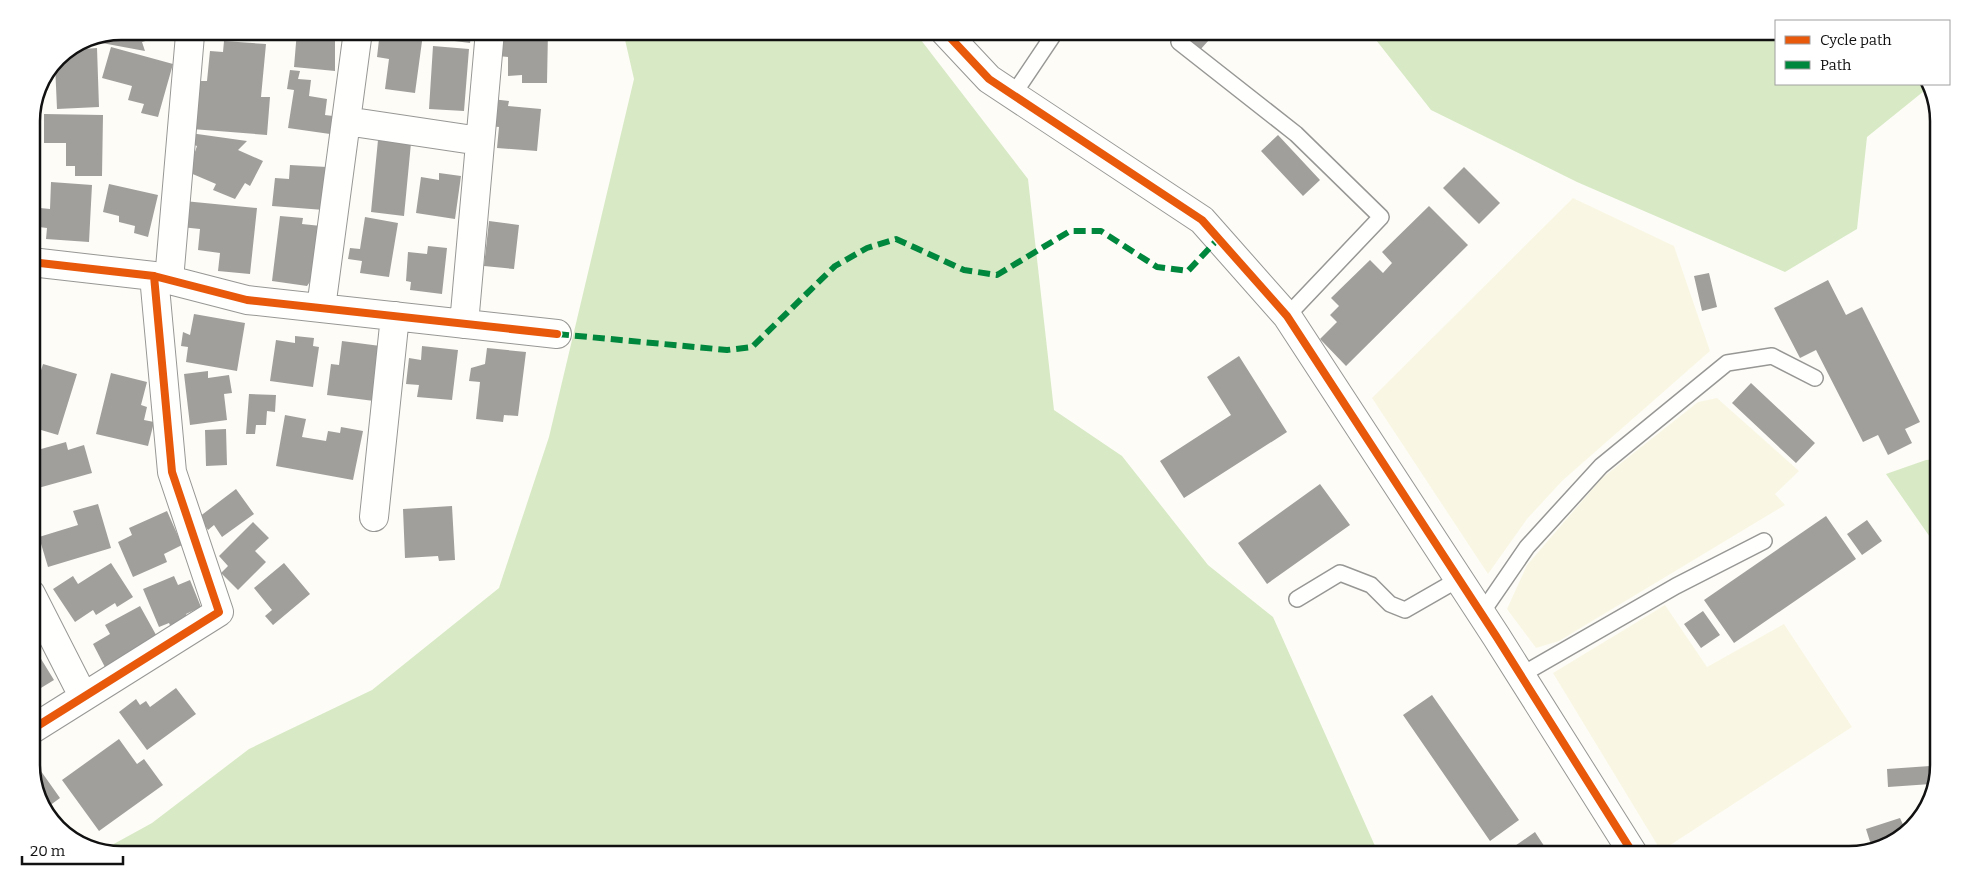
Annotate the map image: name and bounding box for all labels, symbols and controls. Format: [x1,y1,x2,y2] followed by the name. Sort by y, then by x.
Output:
[1775,20,1950,85] legend
[1820,31,1892,49] text: Cycle path
[1820,56,1852,74] text: Path
[22,834,124,866] scale bar
[30,842,66,860] text: 20 m

